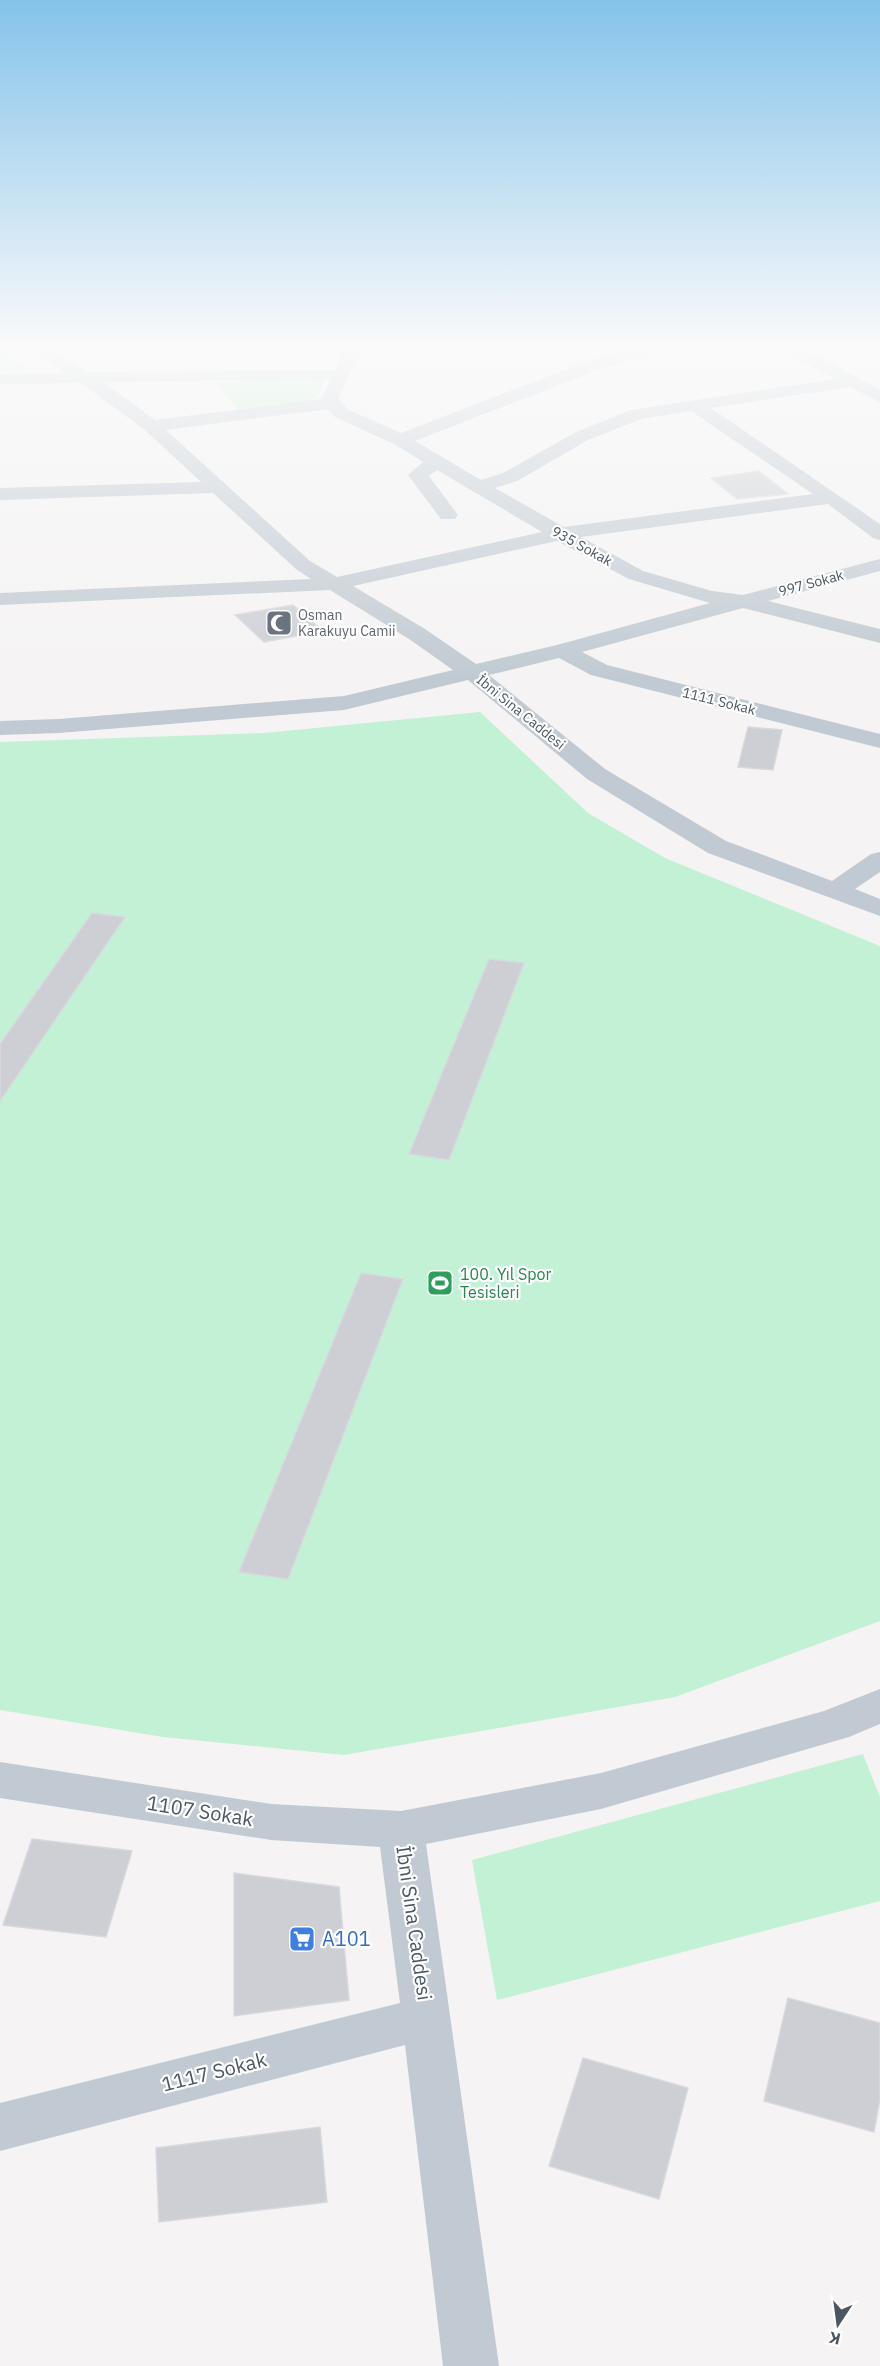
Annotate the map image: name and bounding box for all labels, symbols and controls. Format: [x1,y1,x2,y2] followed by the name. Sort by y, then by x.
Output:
[548,522,616,570] street label: 935 Sokak
[776,566,846,600] street label: 997 Sokak
[298,606,396,640] place label: Osman Karakuyu Camii
[264,608,294,638] mosque icon: Osman Karakuyu Camii
[473,671,569,753] street label: İbni Sina Caddesi
[680,683,758,719] street label: 1111 Sokak
[460,1264,551,1302] place label: 100. Yıl Spor Tesisleri
[425,1268,455,1298] sports icon: 100. Yıl Spor Tesisleri
[145,1789,256,1832] street label: 1107 Sokak
[390,1844,439,2002] street label: İbni Sina Caddesi
[287,1924,317,1954] supermarket icon: A101
[322,1925,371,1952] place label: A101
[159,2045,270,2098] street label: 1117 Sokak
[808,2294,868,2354] north arrow
[827,2328,842,2350] text: K

